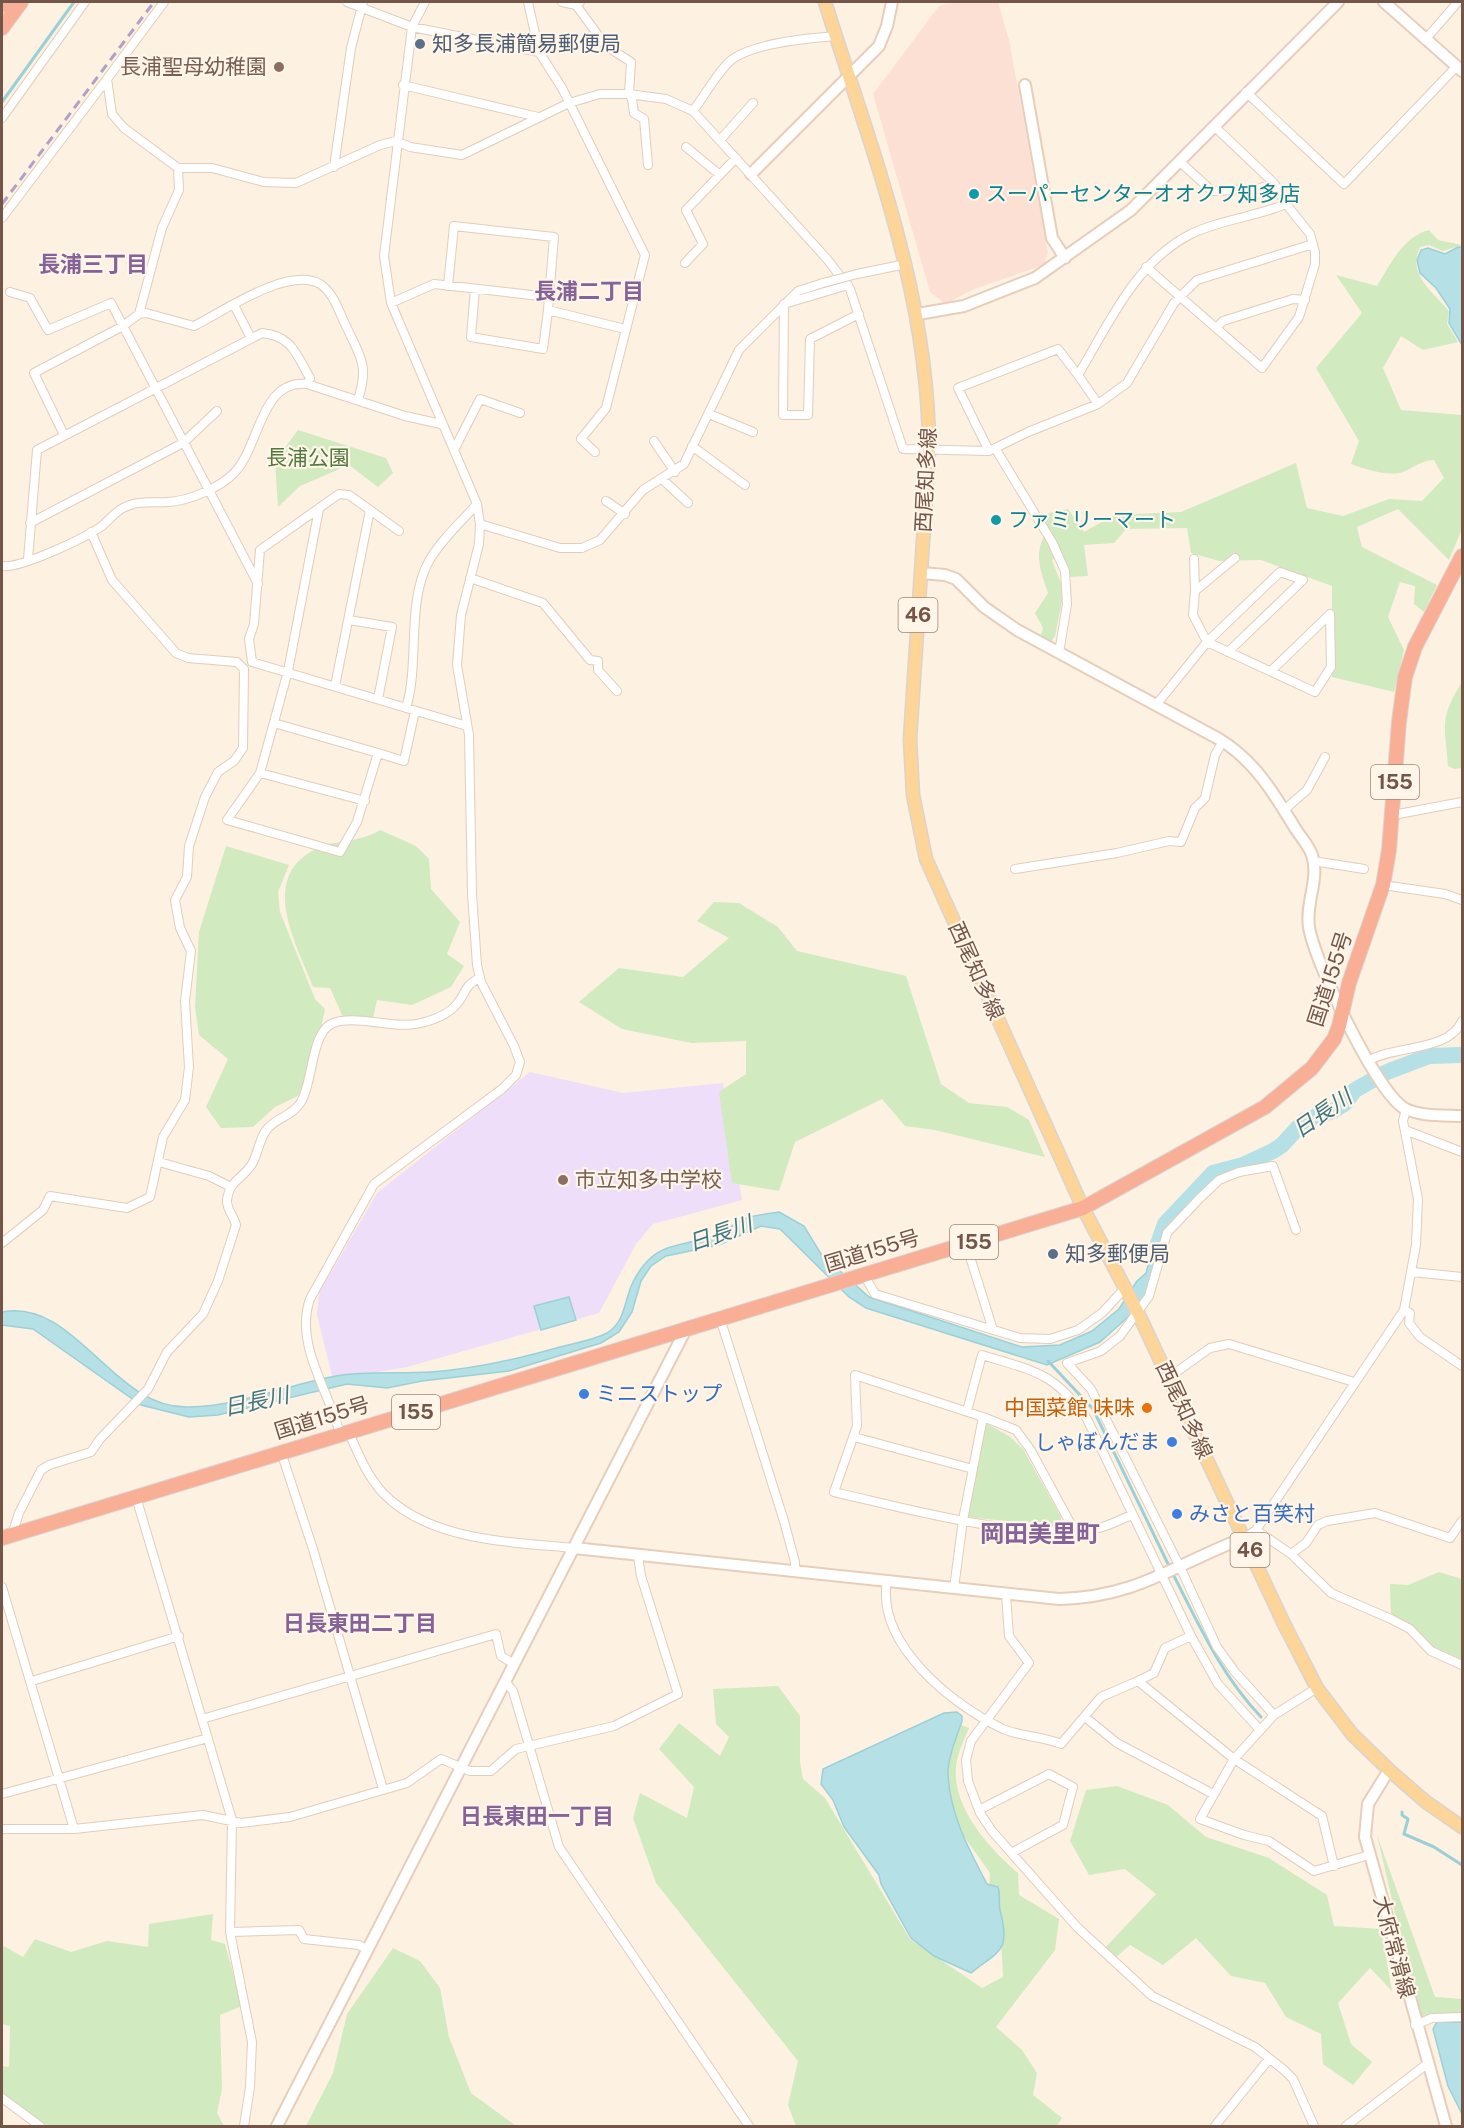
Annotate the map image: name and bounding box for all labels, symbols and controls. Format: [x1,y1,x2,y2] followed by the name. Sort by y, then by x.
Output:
[432,31,621,56] place label: 知多長浦簡易郵便局
[413,37,427,51] marker: 知多長浦簡易郵便局
[120,54,267,79] place label: 長浦聖母幼稚園
[272,60,286,74] marker: 長浦聖母幼稚園
[986,181,1300,206] place label: スーパーセンターオオクワ知多店
[967,187,981,201] marker: スーパーセンターオオクワ知多店
[38,251,148,277] district label: 長浦三丁目
[534,278,644,304] district label: 長浦二丁目
[910,427,941,533] street label: 西尾知多線
[266,445,350,470] park label: 長浦公園
[1008,507,1176,532] place label: ファミリーマート
[989,513,1003,527] marker: ファミリーマート
[898,598,938,632] road number: 46
[1371,765,1419,799] road number: 155
[944,918,1009,1024] street label: 西尾知多線
[1302,928,1357,1030] street label: 国道155号
[1288,1082,1358,1143] water label: 日長川
[575,1167,722,1192] place label: 市立知多中学校
[556,1173,570,1187] marker: 市立知多中学校
[685,1209,757,1256] water label: 日長川
[821,1224,923,1277] street label: 国道155号
[950,1225,998,1259] road number: 155
[1065,1241,1170,1266] place label: 知多郵便局
[1046,1247,1060,1261] marker: 知多郵便局
[1151,1357,1218,1463] street label: 西尾知多線
[221,1381,293,1421] water label: 日長川
[596,1381,722,1406] place label: ミニストップ
[577,1387,591,1401] marker: ミニストップ
[271,1391,373,1444] street label: 国道155号
[392,1395,440,1429] road number: 155
[1004,1395,1135,1420] place label: 中国菜館 味味
[1140,1401,1154,1415] marker: 中国菜館 味味
[1034,1429,1160,1454] place label: しゃぼんだま
[1165,1435,1179,1449] marker: しゃぼんだま
[1189,1501,1315,1526] place label: みさと百笑村
[1170,1507,1184,1521] marker: みさと百笑村
[980,1519,1100,1547] district label: 岡田美里町
[1230,1533,1270,1567] road number: 46
[283,1610,437,1636] district label: 日長東田二丁目
[460,1803,614,1829] district label: 日長東田一丁目
[1369,1893,1420,2001] street label: 大府常滑線

